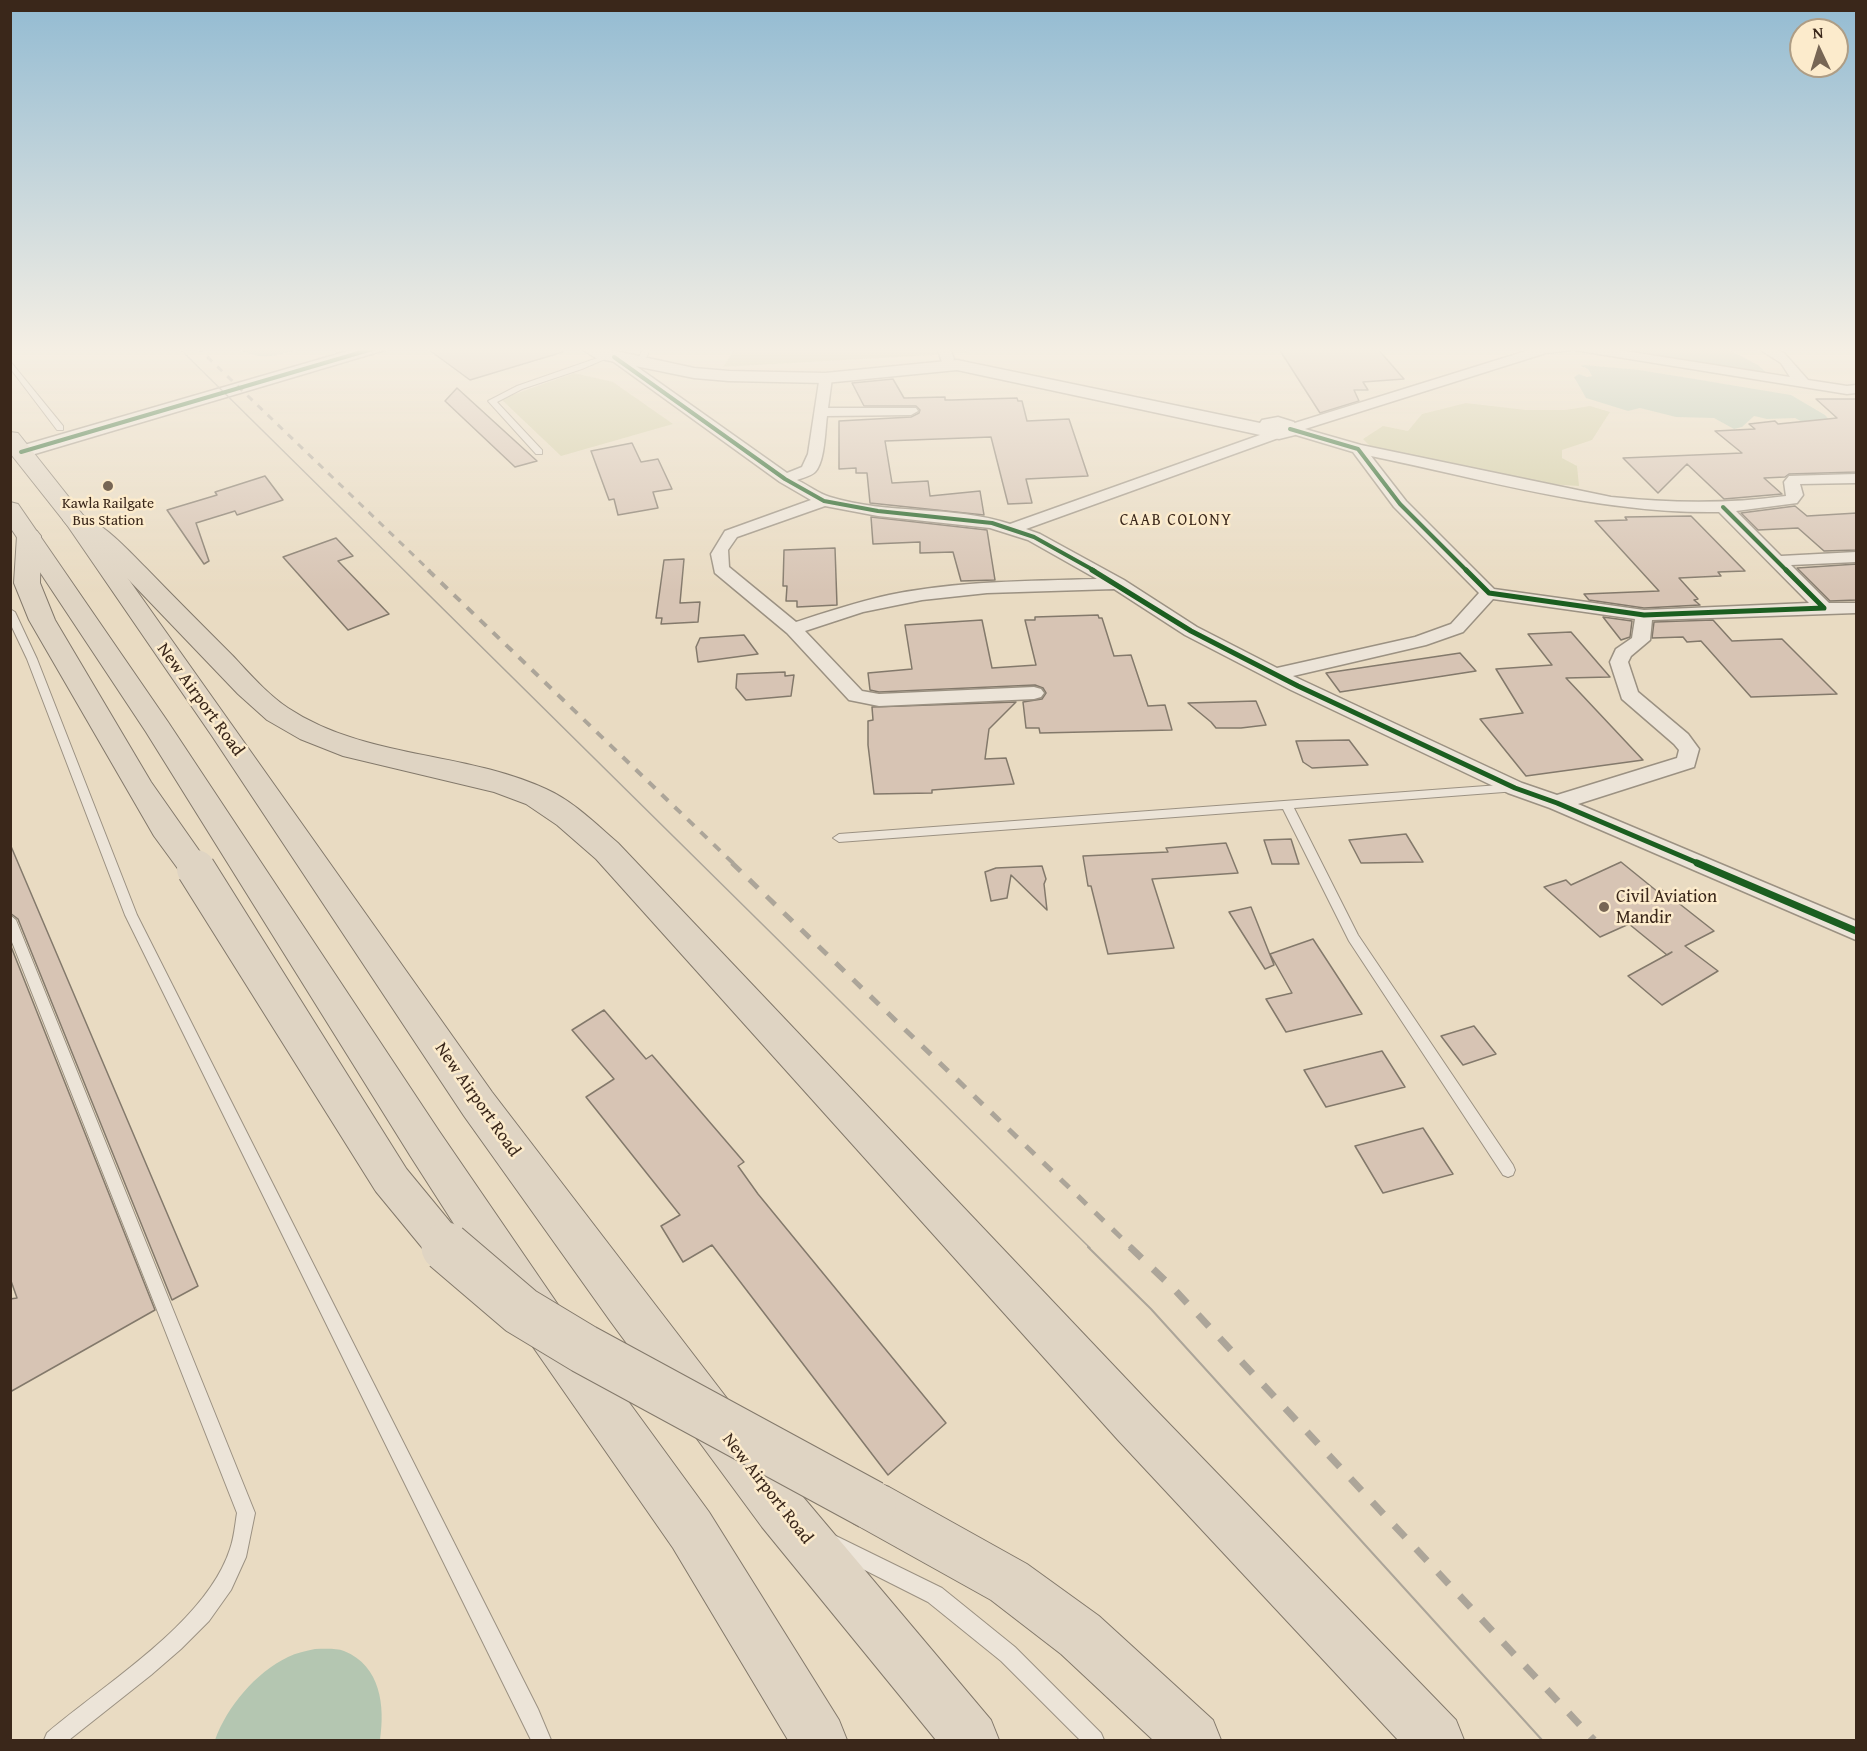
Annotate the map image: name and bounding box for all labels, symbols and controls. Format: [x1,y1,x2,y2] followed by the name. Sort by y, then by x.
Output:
[1789,18,1849,78] north arrow
[1812,20,1824,44] text: N
[101,479,115,493] marker: Kawla Railgate Bus Station
[62,495,154,530] place label: Kawla Railgate Bus Station
[1120,511,1232,531] district label: CAAB COLONY
[152,639,248,761] street label: New Airport Road
[1616,886,1717,928] place label: Civil Aviation Mandir
[1597,900,1611,914] marker: Civil Aviation Mandir
[430,1039,524,1161] street label: New Airport Road
[717,1429,817,1549] street label: New Airport Road

